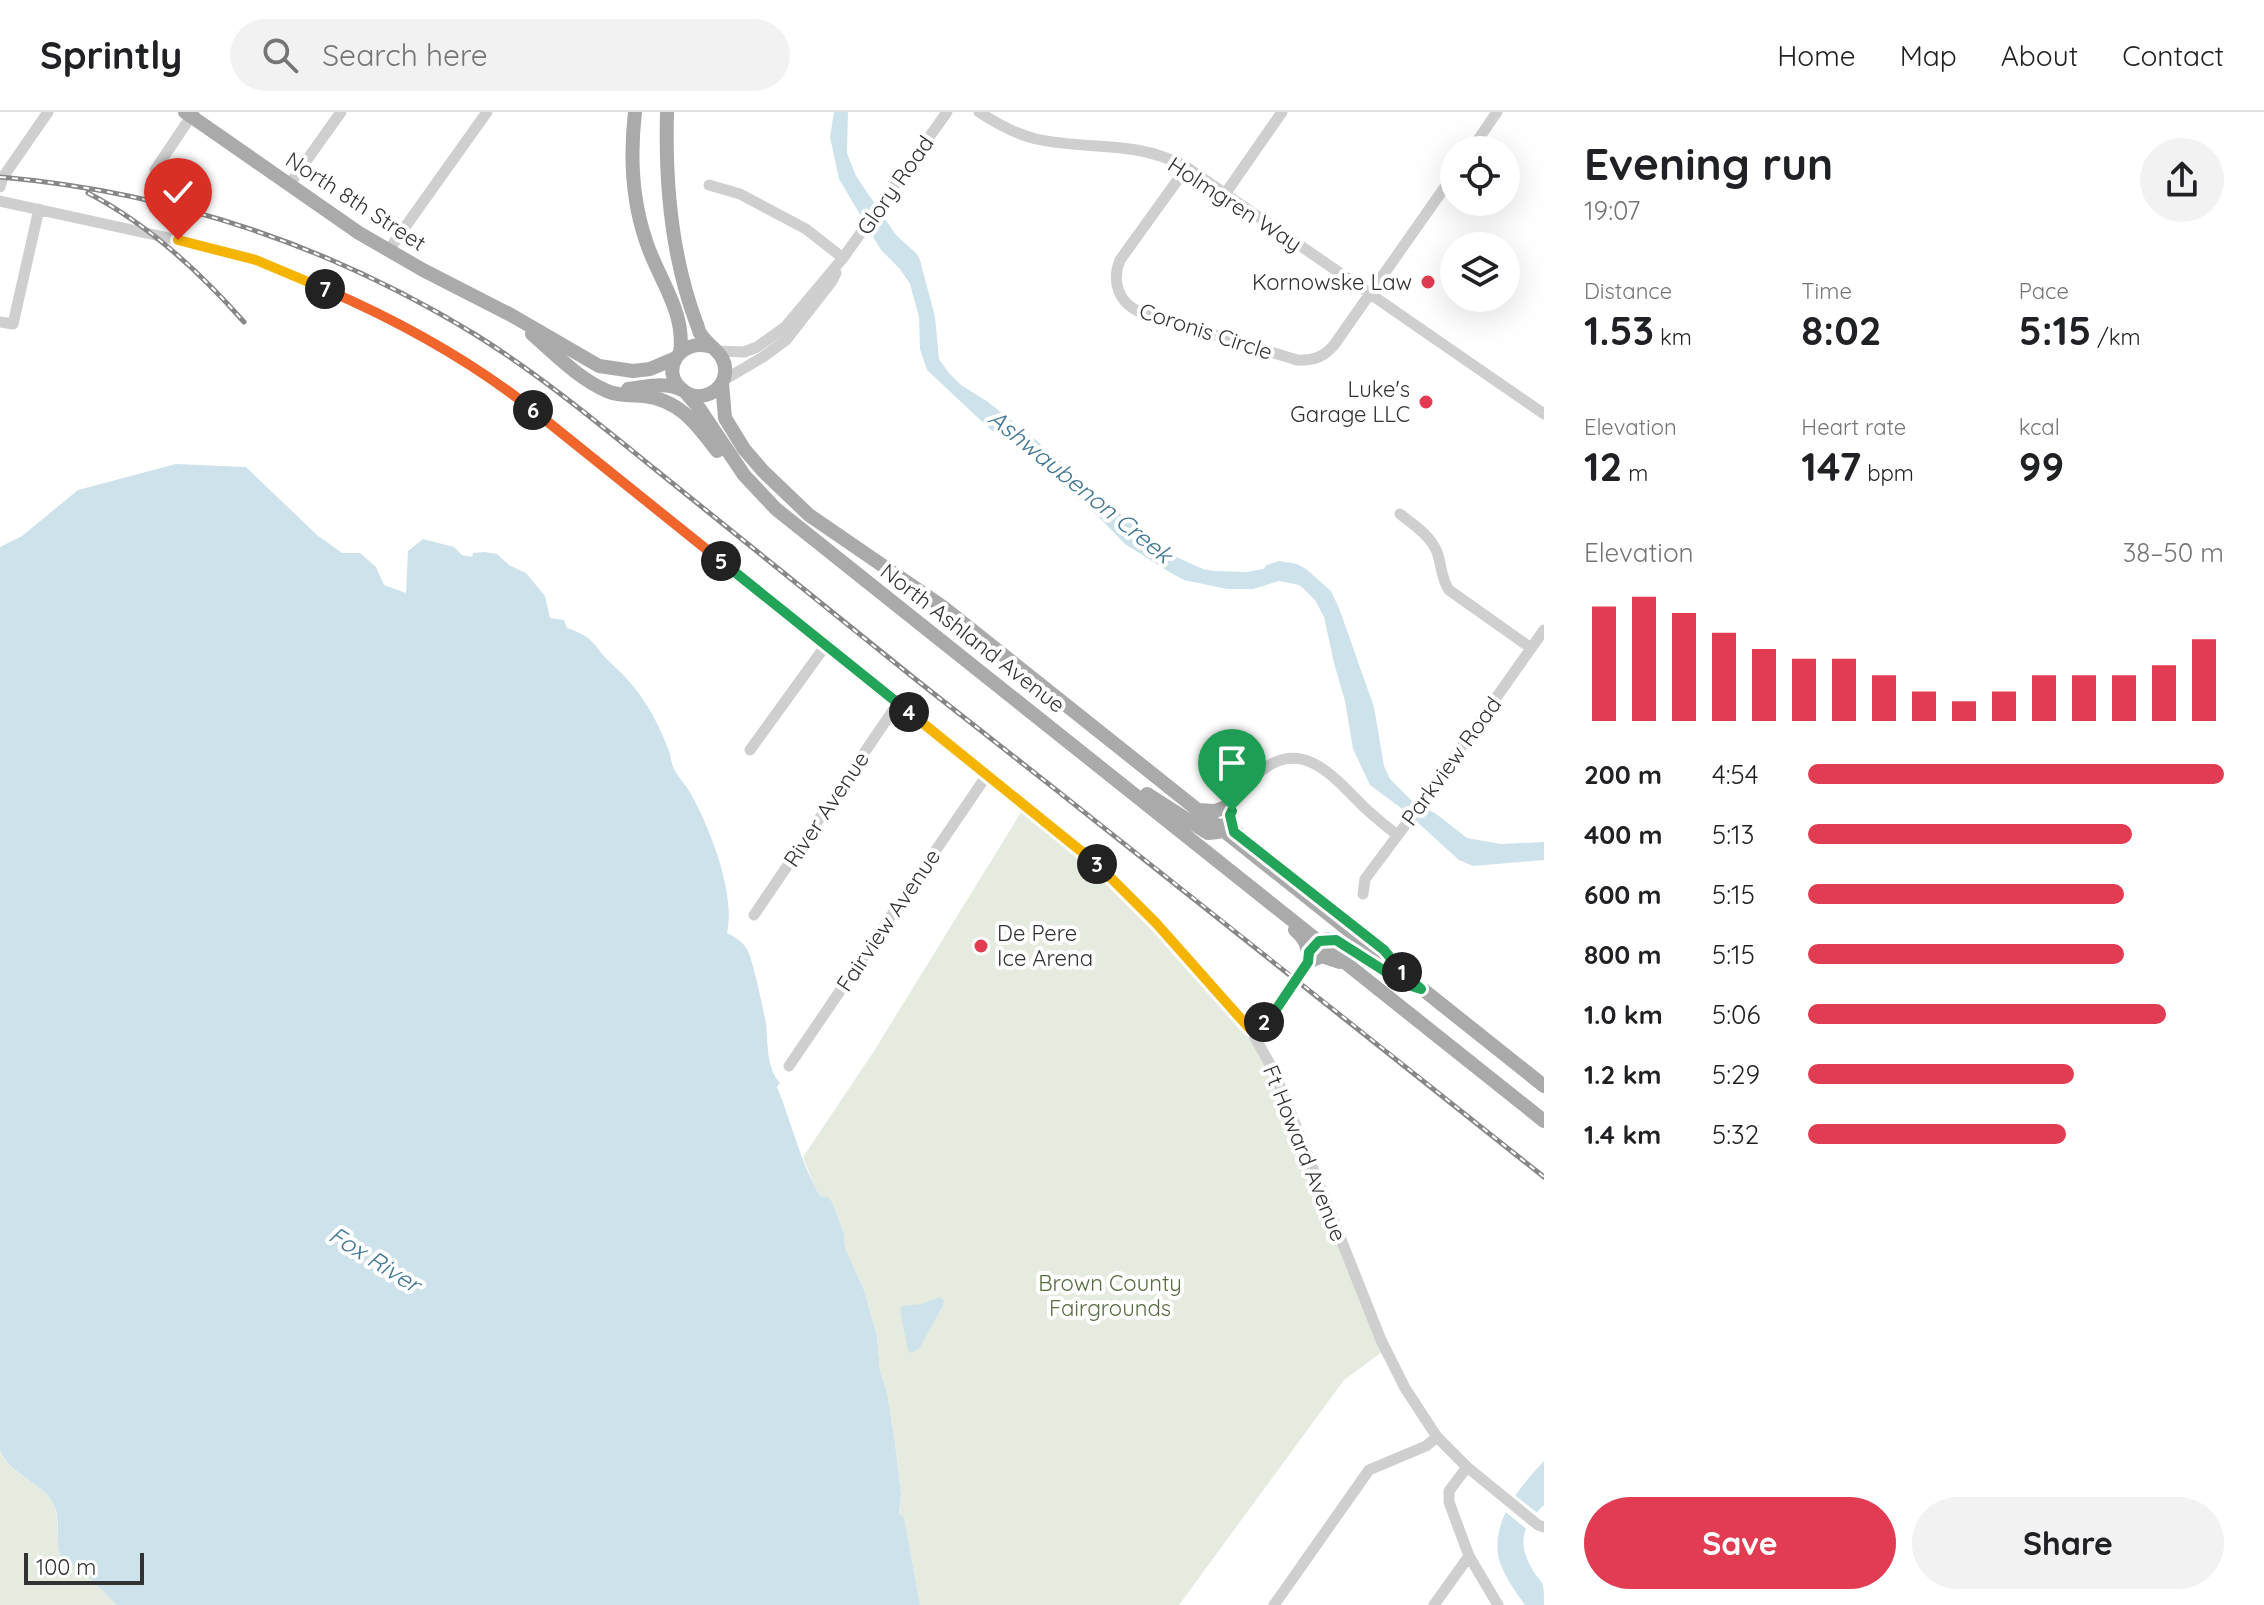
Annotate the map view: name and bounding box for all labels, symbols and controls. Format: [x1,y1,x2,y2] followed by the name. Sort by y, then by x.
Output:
[230,19,790,91] search box
[40,31,182,79] text: Sprintly
[258,33,302,77] icon: search
[322,36,488,74] text: Search here
[1777,38,1856,73] text: Home
[1900,38,1957,73] text: Map
[2001,38,2078,73] text: About
[2122,38,2224,73] text: Contact
[851,130,939,240] street label: Glory Road
[1440,136,1520,312] map controls
[1440,136,1520,216] button: locate
[1584,136,1833,191] text: Evening run
[2140,138,2224,222] button: share
[281,145,431,257] street label: North 8th Street
[1163,150,1307,258] street label: Holmgren Way
[144,158,212,240] pin
[156,170,200,214] icon: check
[1584,194,1640,227] text: 19:07
[1440,232,1520,312] button: layers
[1252,268,1412,296] place label: Kornowske Law
[305,269,345,309] pin: 7
[1419,273,1437,291] marker: Kornowske Law
[319,275,331,303] text: 7
[1584,277,1672,305] text: Distance
[1801,277,1852,305] text: Time
[2019,277,2069,305] text: Pace
[1136,296,1276,366] street label: Coronis Circle
[1584,305,1654,355] text: 1.53
[1801,305,1882,355] text: 8:02
[2019,305,2091,355] text: 5:15
[1654,323,1692,351] text: km
[2091,323,2141,351] text: /km
[1290,375,1410,428] place label: Luke's Garage LLC
[513,390,553,430] pin: 6
[1417,393,1435,411] marker: Luke's Garage LLC
[527,396,539,424] text: 6
[983,403,1181,571] water label: Ashwaubenon Creek
[1584,413,1677,441] text: Elevation
[1801,413,1906,441] text: Heart rate
[2019,413,2060,441] text: kcal
[1584,441,1622,491] text: 12
[1801,441,1861,491] text: 147
[2019,441,2064,491] text: 99
[1622,459,1648,487] text: m
[1861,459,1914,487] text: bpm
[1584,536,1694,569] text: Elevation
[2123,536,2224,569] text: 38–50 m
[701,541,741,581] pin: 5
[715,547,727,575] text: 5
[875,557,1071,719] street label: North Ashland Avenue
[1395,691,1507,831] street label: Parkview Road
[889,692,929,732] pin: 4
[903,698,915,726] text: 4
[1198,729,1266,811] pin
[1210,741,1254,785] icon: arrive
[777,746,875,872] street label: River Avenue
[1584,758,1662,791] text: 200 m
[1712,758,1758,791] text: 4:54
[1584,818,1662,851] text: 400 m
[1712,818,1754,851] text: 5:13
[830,843,946,997] street label: Fairview Avenue
[1077,844,1117,884] pin: 3
[1091,850,1103,878] text: 3
[1584,878,1662,911] text: 600 m
[1712,878,1755,911] text: 5:15
[997,919,1093,972] place label: De Pere Ice Arena
[972,937,990,955] marker: De Pere Ice Arena
[1584,938,1661,971] text: 800 m
[1712,938,1755,971] text: 5:15
[1382,952,1422,992] pin: 1
[1398,958,1406,986] text: 1
[1584,998,1663,1031] text: 1.0 km
[1712,998,1761,1031] text: 5:06
[1244,1002,1284,1042] pin: 2
[1258,1008,1270,1036] text: 2
[1584,1058,1661,1091] text: 1.2 km
[1712,1058,1760,1091] text: 5:29
[1257,1061,1353,1245] street label: Ft Howard Avenue
[1584,1118,1661,1151] text: 1.4 km
[1712,1118,1759,1151] text: 5:32
[324,1219,429,1300] water label: Fox River
[1038,1269,1182,1322] park label: Brown County Fairgrounds
[1584,1497,1896,1589] button: Save
[1912,1497,2224,1589] button: Share
[24,1549,144,1585] scale bar
[36,1553,96,1581] text: 100 m

